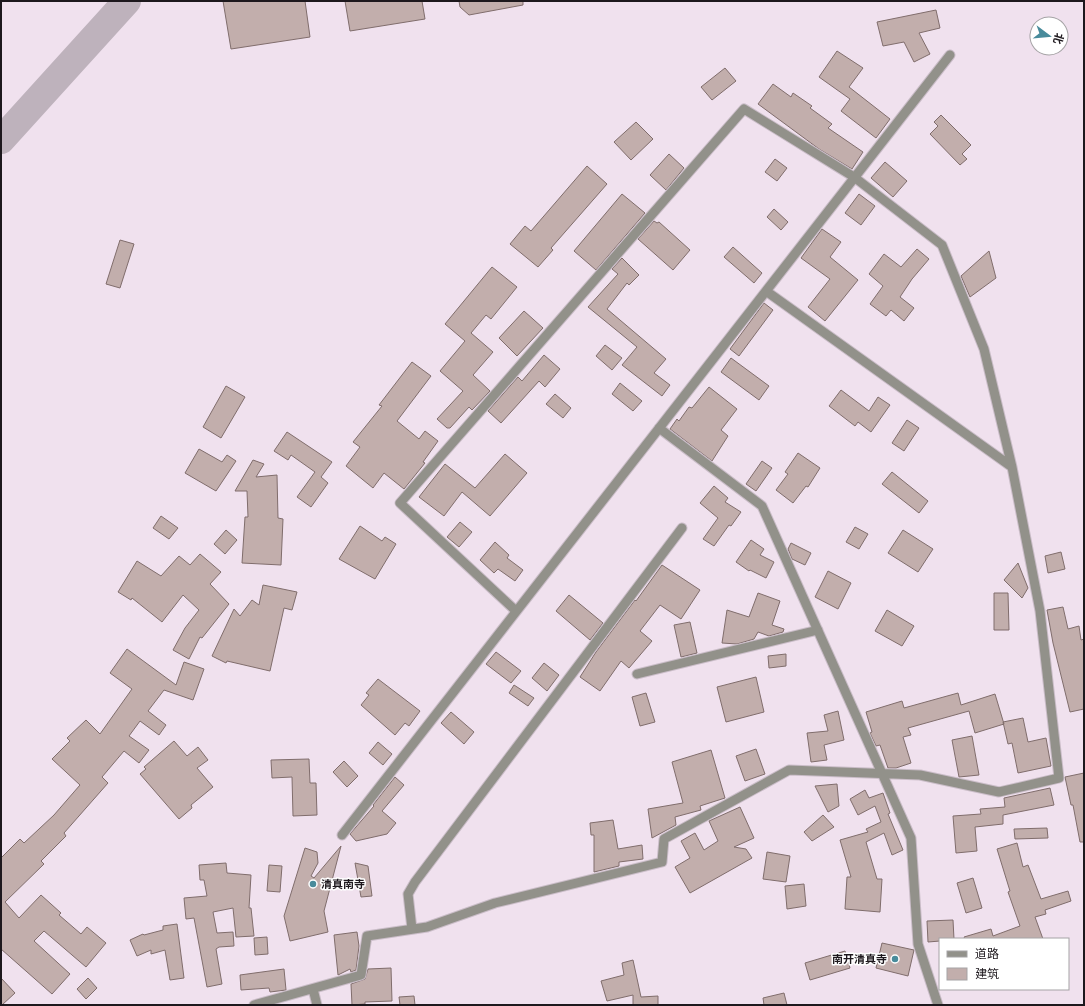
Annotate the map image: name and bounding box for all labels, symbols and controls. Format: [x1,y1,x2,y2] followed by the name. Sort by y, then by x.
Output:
[1029,16,1069,56] north arrow
[1050,32,1067,46] text: 北
[321,877,365,891] place label: 清真南寺
[308,879,318,889] marker: 清真南寺
[939,938,1069,990] legend
[975,946,999,962] text: 道路
[832,952,887,966] place label: 南开清真寺
[890,954,900,964] marker: 南开清真寺
[975,966,999,982] text: 建筑

